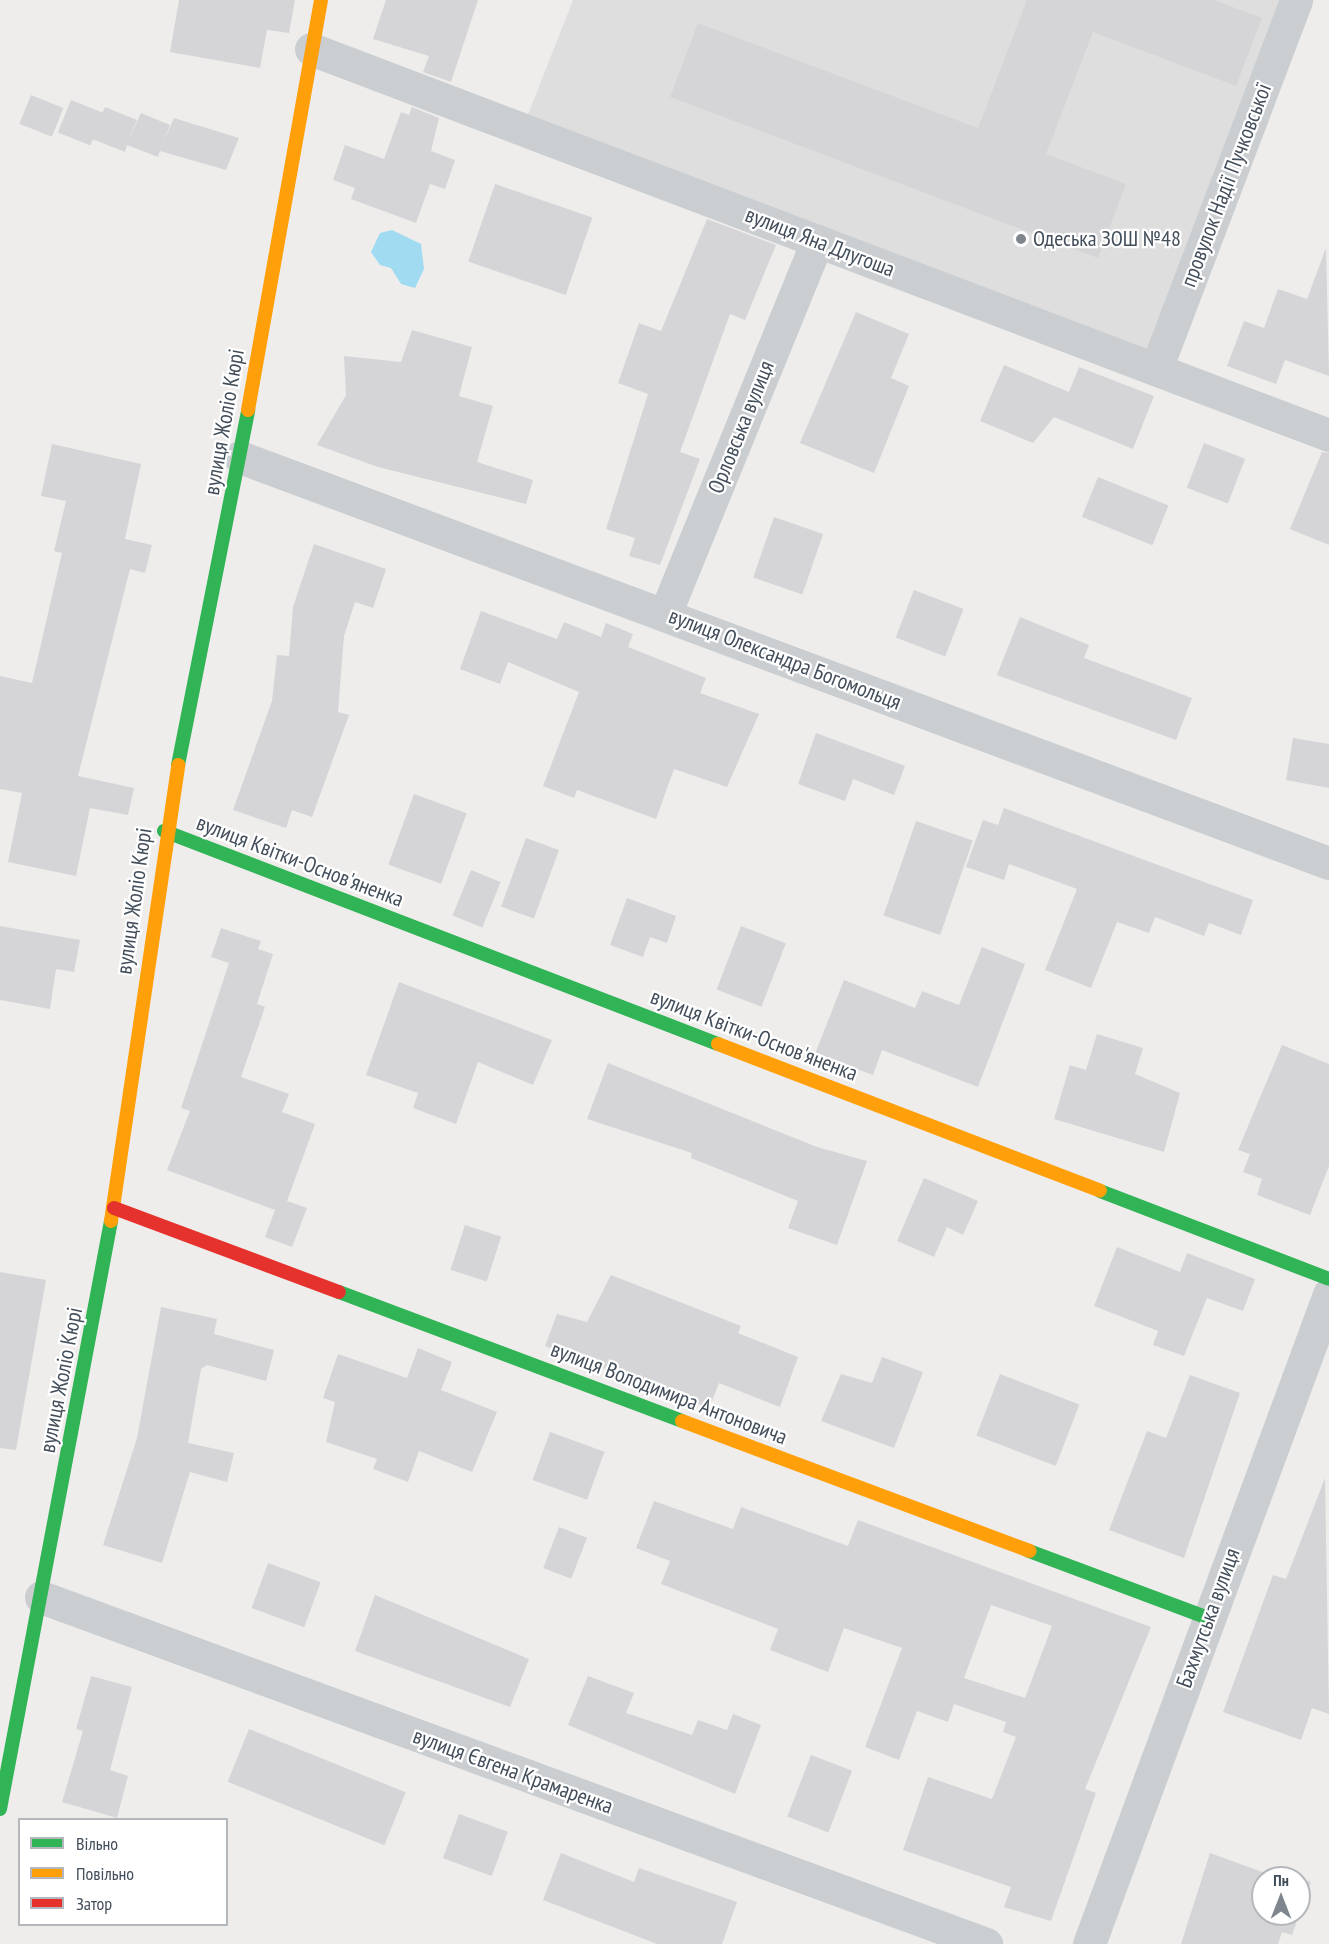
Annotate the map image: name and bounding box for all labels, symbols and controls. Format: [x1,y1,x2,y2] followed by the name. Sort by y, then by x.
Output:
[1175,79,1277,291] street label: провулок Надії Пучковської
[741,201,899,283] street label: вулиця Яна Длугоша
[1033,226,1181,252] place label: Одеська ЗОШ №48
[1014,232,1028,246] marker: Одеська ЗОШ №48
[198,347,250,497] street label: вулиця Жоліо Кюрі
[702,357,780,497] street label: Орловська вулиця
[665,602,905,716] street label: вулиця Олександра Богомольця
[193,809,407,913] street label: вулиця Квітки-Основ'яненка
[111,826,157,976] street label: вулиця Жоліо Кюрі
[647,983,861,1087] street label: вулиця Квітки-Основ'яненка
[34,1305,88,1455] street label: вулиця Жоліо Кюрі
[547,1336,791,1450] street label: вулиця Володимира Антоновича
[1171,1545,1245,1691] street label: Бахмутська вулиця
[409,1723,617,1819] street label: вулиця Євгена Крамаренка
[18,1818,228,1926] legend
[76,1832,118,1855] text: Вільно
[76,1862,134,1885] text: Повільно
[1251,1866,1311,1926] north arrow
[1273,1870,1289,1890] text: Пн
[76,1892,112,1915] text: Затор

